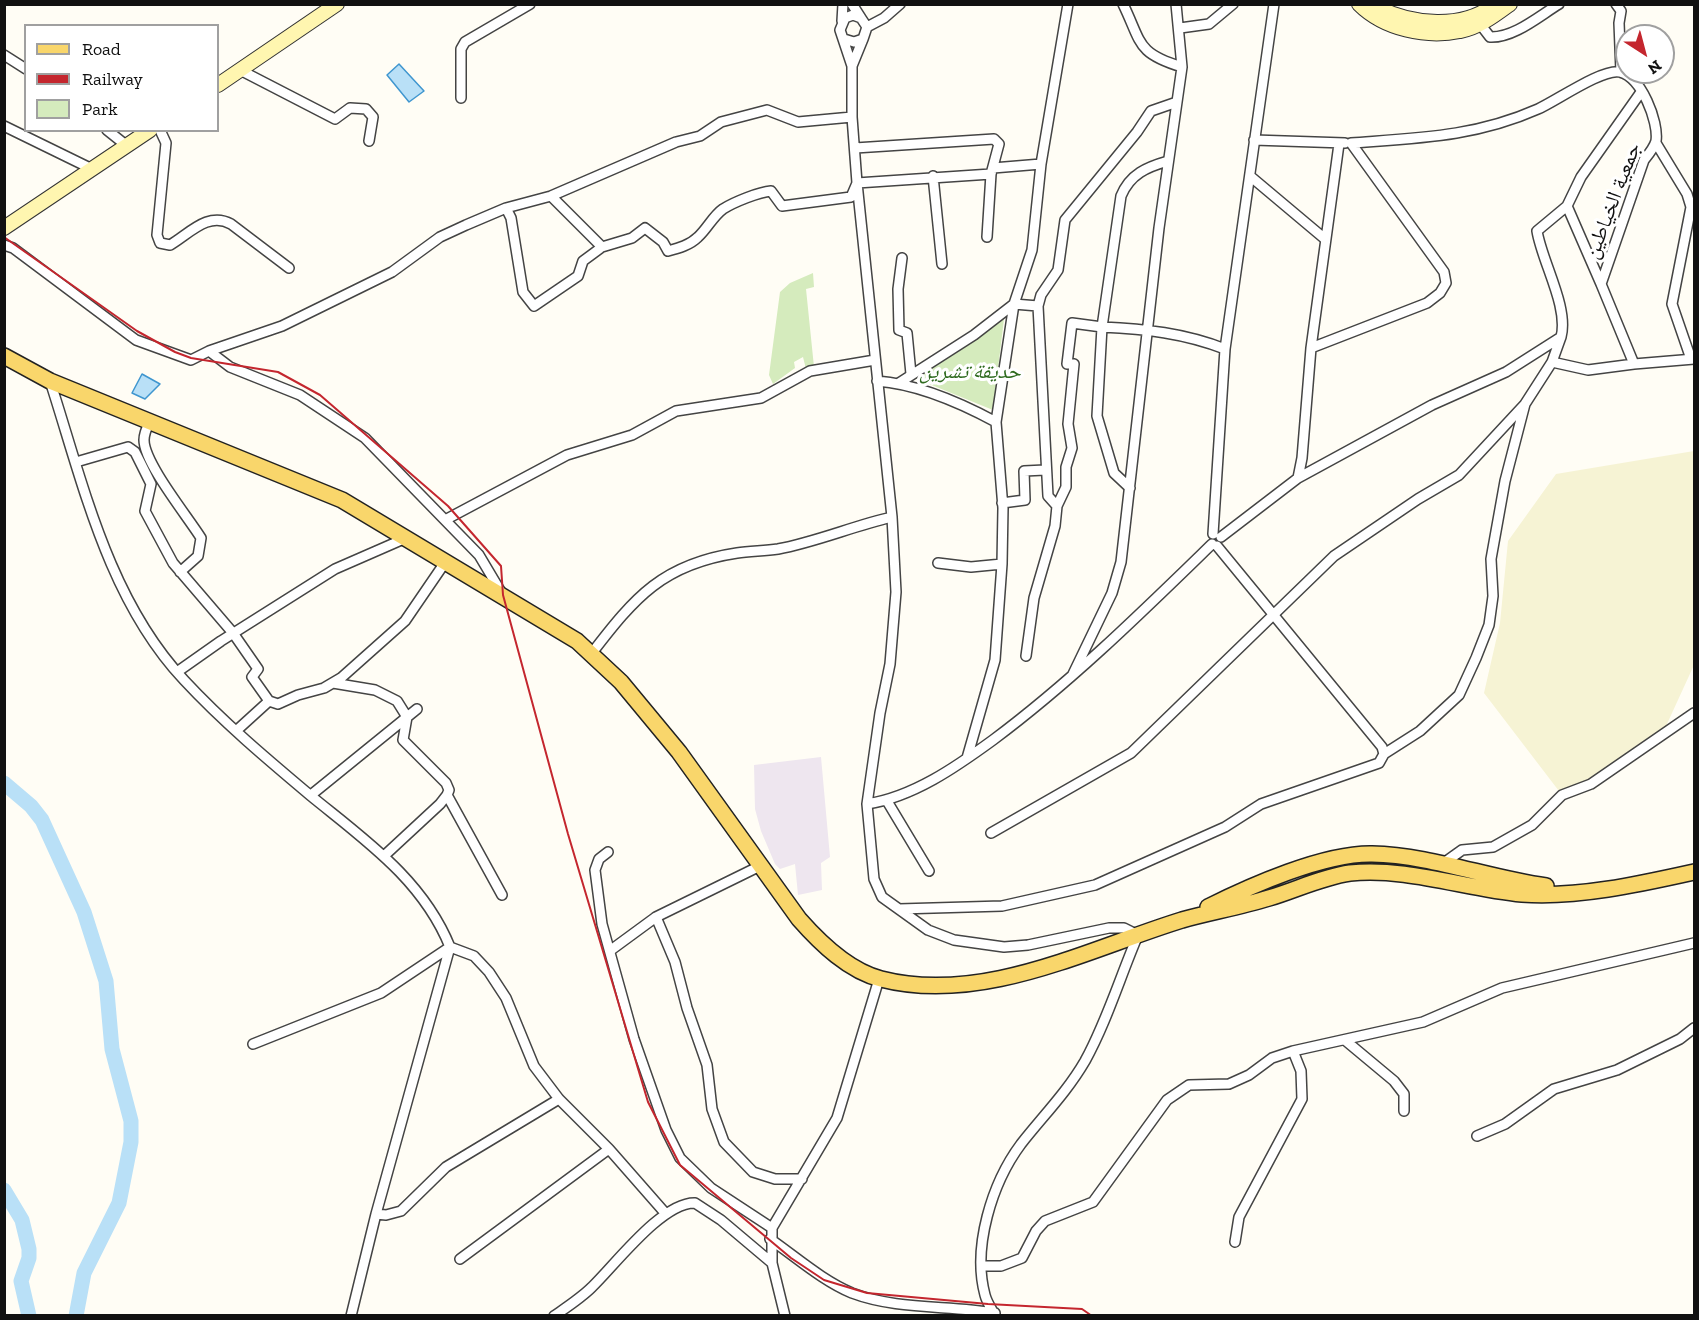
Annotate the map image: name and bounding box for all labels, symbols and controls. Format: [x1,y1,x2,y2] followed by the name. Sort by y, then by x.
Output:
[24,24,219,132] legend
[1615,24,1675,84] north arrow
[82,38,121,60] text: Road
[1644,56,1665,79] text: N
[82,68,143,90] text: Railway
[82,98,118,120] text: Park
[1579,139,1647,263] street label: جمعية الخياطين
[919,359,1021,385] park label: حديقة تشرين

